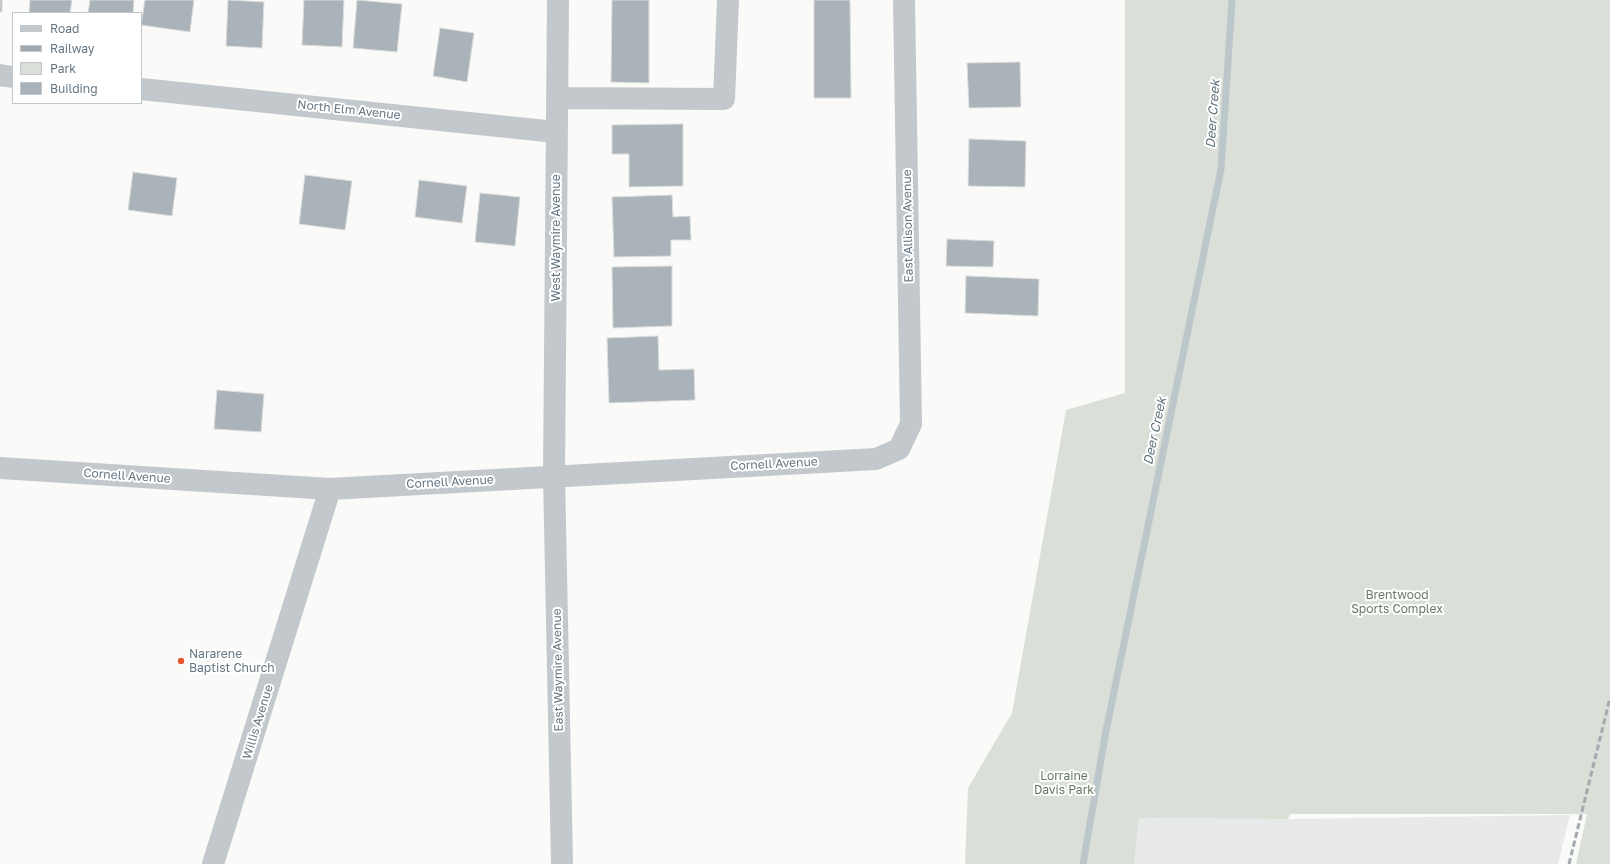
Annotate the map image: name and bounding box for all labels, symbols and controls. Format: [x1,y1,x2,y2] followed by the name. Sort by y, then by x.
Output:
[12,12,142,104] legend
[50,21,79,36] text: Road
[50,41,95,56] text: Railway
[50,61,76,76] text: Park
[1203,79,1223,149] water label: Deer Creek
[50,81,98,96] text: Building
[297,97,401,123] street label: North Elm Avenue
[900,169,916,283] street label: East Allison Avenue
[549,174,563,302] street label: West Waymire Avenue
[1140,396,1170,466] water label: Deer Creek
[730,455,818,473] street label: Cornell Avenue
[83,466,171,486] street label: Cornell Avenue
[406,473,494,491] street label: Cornell Avenue
[1351,588,1443,616] park label: Brentwood Sports Complex
[550,608,566,732] street label: East Waymire Avenue
[189,647,275,675] place label: Nararene Baptist Church
[176,656,186,666] marker: Nararene Baptist Church
[240,683,276,761] street label: Willis Avenue
[1034,769,1094,797] park label: Lorraine Davis Park

